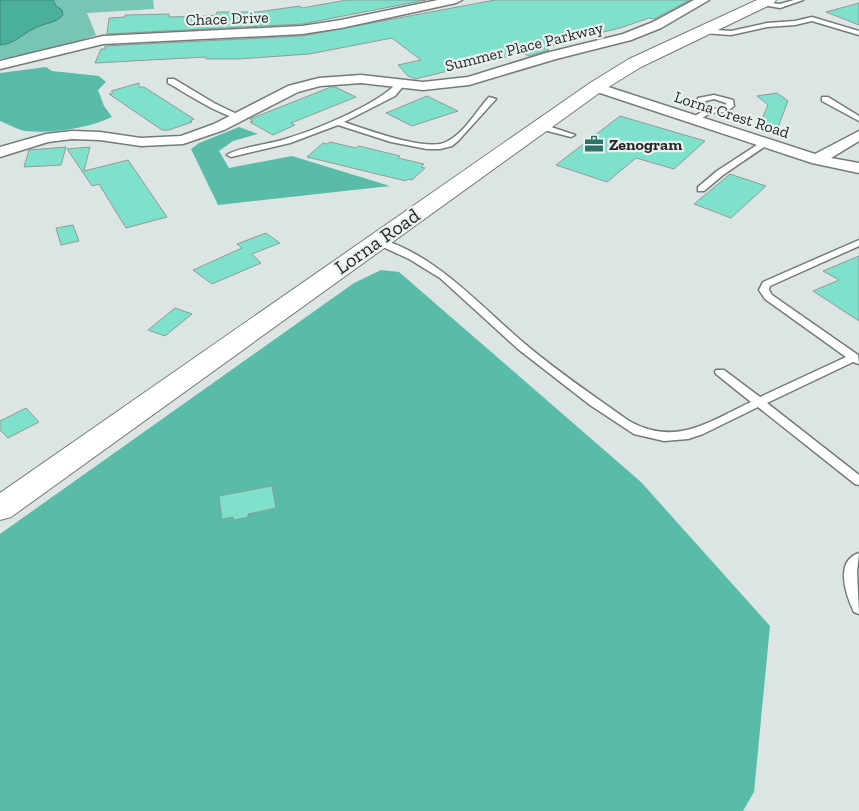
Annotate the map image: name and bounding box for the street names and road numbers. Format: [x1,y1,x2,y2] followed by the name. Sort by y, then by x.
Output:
[185,8,269,29] street label: Chace Drive
[443,17,606,75] street label: Summer Place Parkway
[672,87,792,142] street label: Lorna Crest Road
[330,203,424,279] street label: Lorna Road

